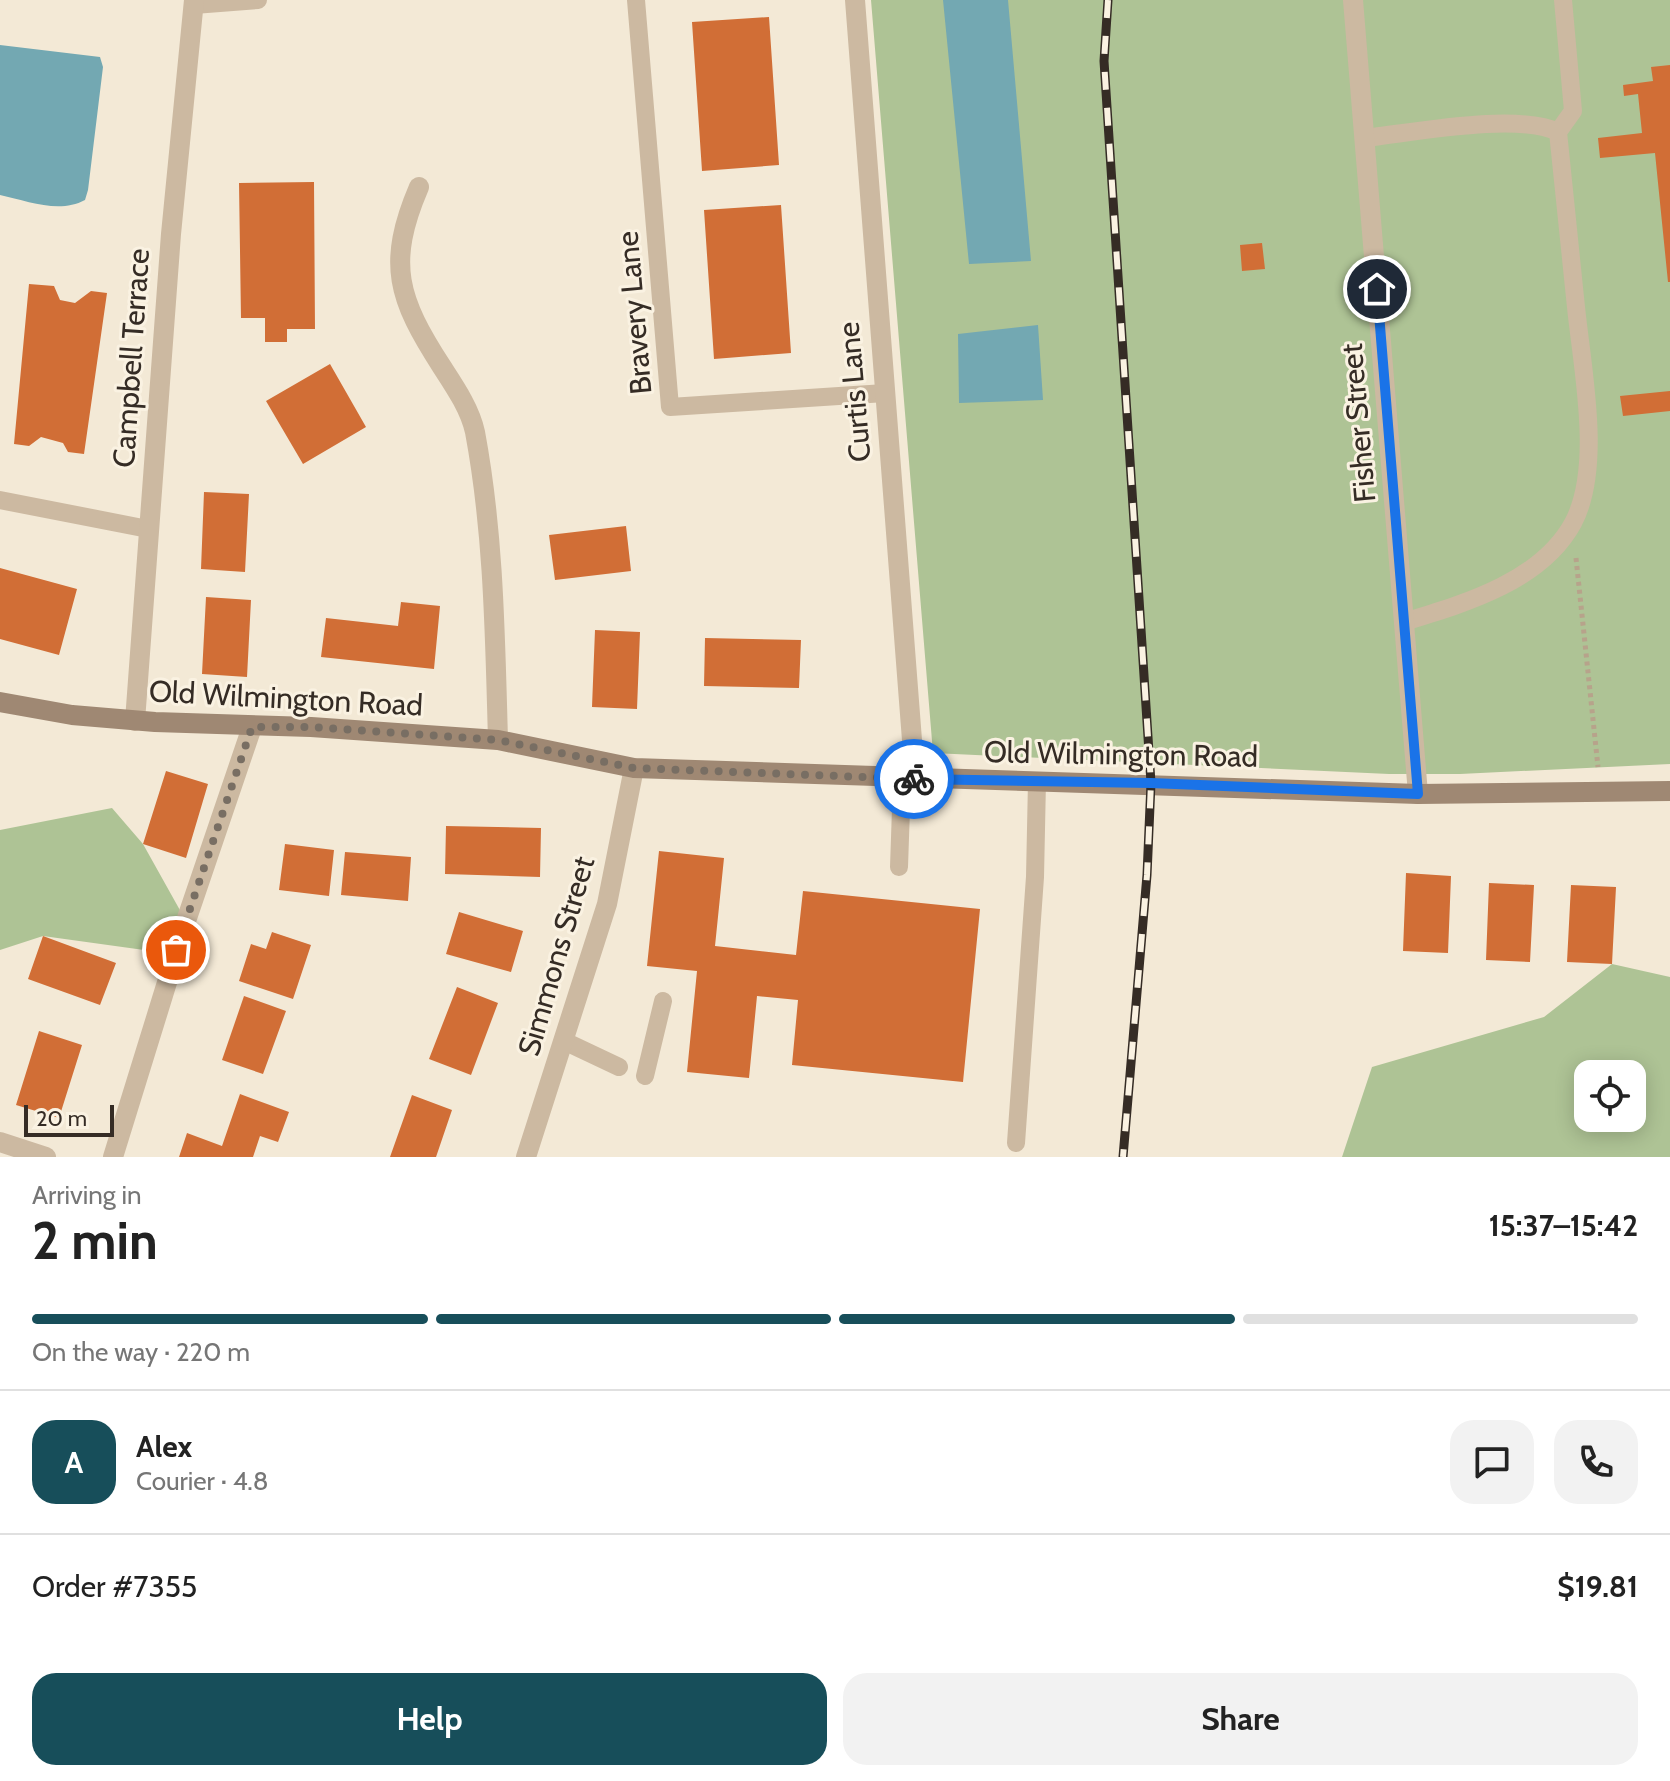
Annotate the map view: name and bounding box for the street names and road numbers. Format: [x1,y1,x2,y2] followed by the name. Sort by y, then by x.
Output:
[608,230,660,396] street label: Bravery Lane
[105,247,157,469] street label: Campbell Terrace
[829,320,879,464] street label: Curtis Lane
[1333,342,1383,504] street label: Fisher Street
[148,672,424,724] street label: Old Wilmington Road
[984,733,1258,775] street label: Old Wilmington Road
[510,852,602,1060] street label: Simmons Street

